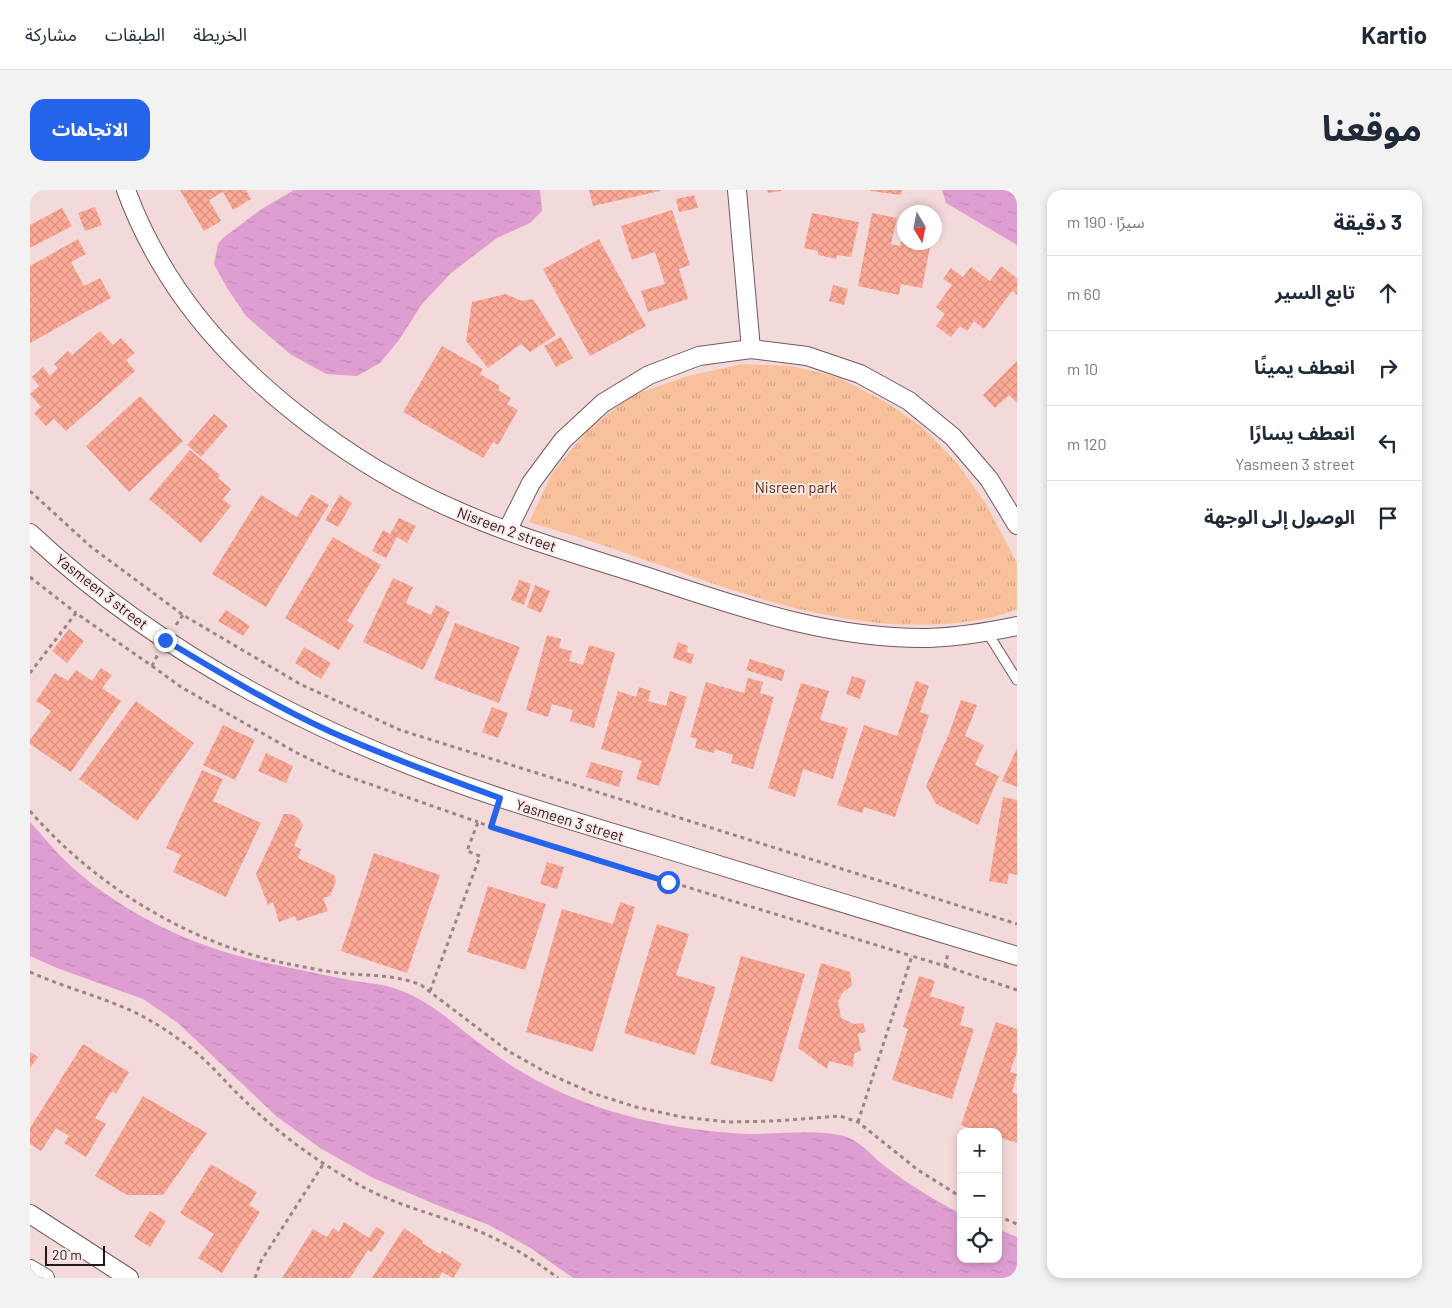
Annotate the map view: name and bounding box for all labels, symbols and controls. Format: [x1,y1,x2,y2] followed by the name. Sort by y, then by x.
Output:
[1361,20,1427,49] text: Kartio
[25,23,77,45] text: مشاركة
[105,23,165,45] text: الطبقات
[193,23,247,45] text: الخريطة
[30,99,150,161] button: الاتجاهات
[1322,106,1422,148] text: موقعنا
[897,205,942,250] north arrow
[1334,209,1402,234] text: 3 دقيقة
[1067,212,1144,231] text: سيرًا · 190 m
[1374,279,1402,307] icon: ahead
[1275,280,1355,303] text: تابع السير
[1067,284,1101,303] text: 60 m
[1374,354,1402,382] icon: right
[1254,355,1355,378] text: انعطف يمينًا
[1067,359,1098,378] text: 10 m
[1249,421,1355,444] text: انعطف يسارًا
[1374,429,1402,457] icon: left
[1067,434,1107,453] text: 120 m
[1235,454,1355,473] text: Yasmeen 3 street
[755,478,838,496] park label: Nisreen park
[455,503,559,555] street label: Nisreen 2 street
[1374,504,1402,532] icon: arrive
[1204,505,1355,528] text: الوصول إلى الوجهة
[52,549,152,633] street label: Yasmeen 3 street
[154,629,177,652] route end
[514,795,626,845] street label: Yasmeen 3 street
[657,871,680,894] route start
[957,1128,1002,1263] map controls
[957,1128,1002,1173] button: +
[957,1173,1002,1218] button: −
[957,1218,1002,1263] button: locate
[45,1243,105,1266] scale bar
[52,1246,82,1263] text: 20 m

